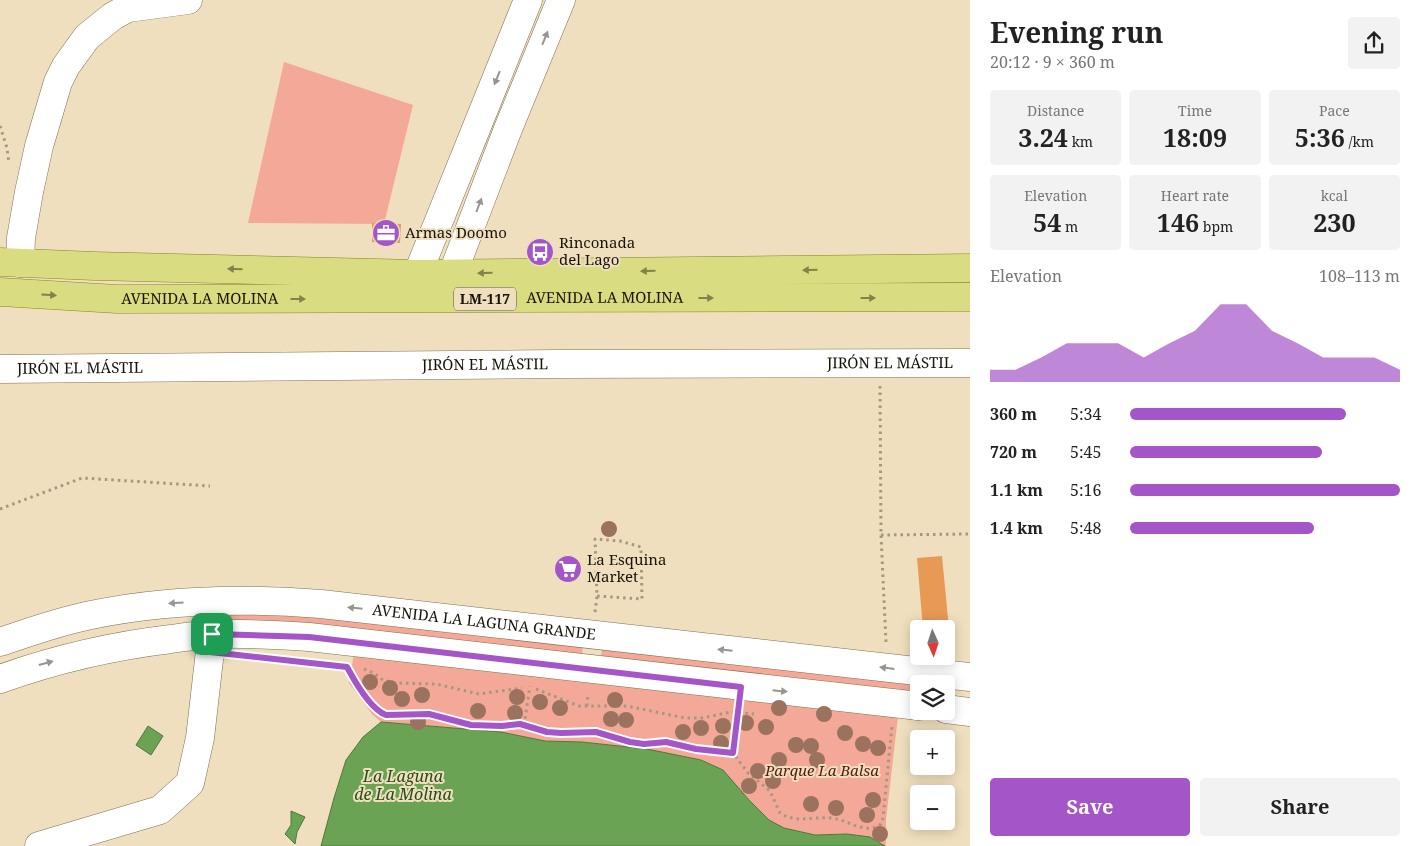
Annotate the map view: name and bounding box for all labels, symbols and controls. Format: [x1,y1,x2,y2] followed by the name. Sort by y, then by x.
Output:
[990,13,1163,51] text: Evening run
[1348,17,1400,69] button: share
[542,31,550,45] one-way arrow
[990,51,1115,73] text: 20:12 · 9 × 360 m
[493,71,501,86] one-way arrow
[1027,101,1084,120] text: Distance
[1178,101,1212,120] text: Time
[1319,101,1350,120] text: Pace
[1018,120,1068,154] text: 3.24
[1163,120,1227,154] text: 18:09
[1295,120,1345,154] text: 5:36
[1068,132,1093,151] text: km
[1345,132,1374,151] text: /km
[1024,186,1087,205] text: Elevation
[1161,186,1229,205] text: Heart rate
[1321,186,1348,205] text: kcal
[475,197,483,212] one-way arrow
[1033,205,1061,239] text: 54
[1157,205,1199,239] text: 146
[1313,205,1356,239] text: 230
[1061,217,1078,236] text: m
[1199,217,1233,236] text: bpm
[371,218,401,248] office icon: Armas Doomo
[405,222,507,242] place label: Armas Doomo
[559,232,635,269] place label: Rinconada del Lago
[525,237,555,267] bus stop icon: Rinconada del Lago
[227,264,243,272] one-way arrow
[990,265,1062,287] text: Elevation
[1319,265,1400,287] text: 108–113 m
[802,266,818,274] one-way arrow
[639,268,655,276] one-way arrow
[477,269,493,277] one-way arrow
[526,287,684,307] street label: AVENIDA LA MOLINA
[121,288,279,308] street label: AVENIDA LA MOLINA
[454,288,516,310] road number: LM-117
[41,292,57,300] one-way arrow
[861,293,877,301] one-way arrow
[698,294,714,302] one-way arrow
[291,295,307,303] one-way arrow
[826,352,953,372] street label: JIRÓN EL MÁSTIL
[421,353,548,374] street label: JIRÓN EL MÁSTIL
[16,357,143,378] street label: JIRÓN EL MÁSTIL
[990,403,1037,425] text: 360 m
[1070,403,1101,425] text: 5:34
[990,441,1037,463] text: 720 m
[1070,441,1101,463] text: 5:45
[990,479,1043,501] text: 1.1 km
[1070,479,1101,501] text: 5:16
[990,517,1043,539] text: 1.4 km
[1070,517,1101,539] text: 5:48
[587,549,666,586] place label: La Esquina Market
[553,554,583,584] supermarket icon: La Esquina Market
[371,599,597,644] street label: AVENIDA LA LAGUNA GRANDE
[167,600,183,608] one-way arrow
[347,604,363,612] one-way arrow
[191,613,233,655] pin
[198,620,226,648] icon: arrive
[910,620,955,665] north arrow
[910,620,955,830] map controls
[717,646,733,654] one-way arrow
[39,659,54,667] one-way arrow
[878,664,894,672] one-way arrow
[910,675,955,720] button: layers
[772,687,788,695] one-way arrow
[910,730,955,775] button: +
[764,760,879,780] park label: Parque La Balsa
[354,765,452,805] water label: La Laguna de La Molina
[990,778,1190,836] button: Save
[1200,778,1400,836] button: Share
[910,785,955,830] button: −

